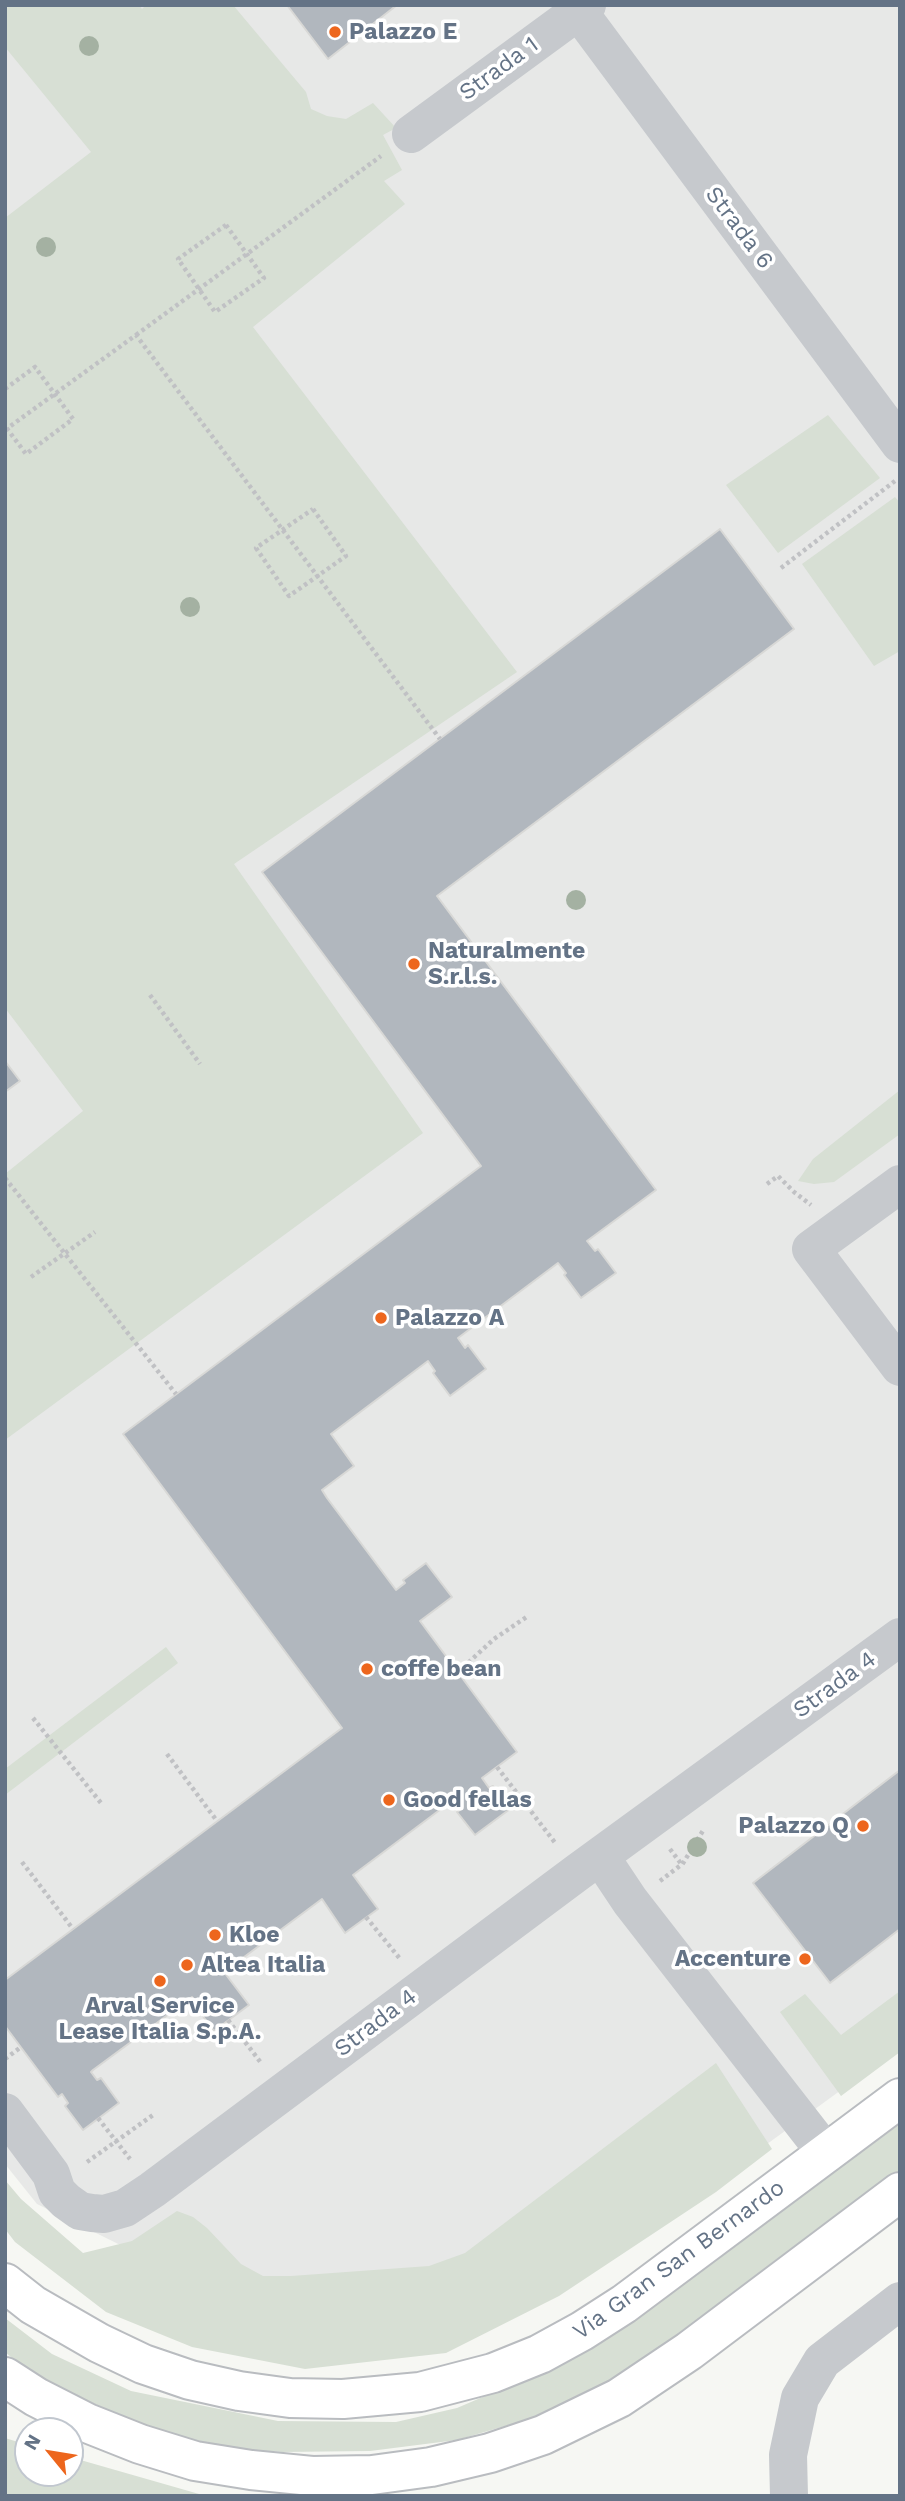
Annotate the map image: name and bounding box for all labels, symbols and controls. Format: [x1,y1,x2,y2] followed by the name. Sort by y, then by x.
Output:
[349,18,457,46] place label: Palazzo E
[327,24,343,40] marker: Palazzo E
[454,31,544,107] street label: Strada 1
[699,181,779,275] street label: Strada 6
[428,937,585,991] place label: Naturalmente S.r.l.s.
[406,956,422,972] marker: Naturalmente S.r.l.s.
[395,1304,504,1332] place label: Palazzo A
[373,1310,389,1326] marker: Palazzo A
[788,1646,882,1724] street label: Strada 4
[381,1655,502,1683] place label: coffe bean
[359,1661,375,1677] marker: coffe bean
[403,1786,532,1814] place label: Good fellas
[381,1792,397,1808] marker: Good fellas
[738,1812,849,1840] place label: Palazzo Q
[855,1818,871,1834] marker: Palazzo Q
[229,1921,280,1949] place label: Kloe
[207,1927,223,1943] marker: Kloe
[675,1945,791,1973] place label: Accenture
[201,1951,325,1979] place label: Altea Italia
[797,1951,813,1967] marker: Accenture
[179,1957,195,1973] marker: Altea Italia
[152,1973,168,1989] marker: Arval Service Lease Italia S.p.A.
[329,1983,423,2063] street label: Strada 4
[59,1992,261,2046] place label: Arval Service Lease Italia S.p.A.
[568,2174,790,2346] street label: Via Gran San Bernardo
[14,2417,84,2487] north arrow
[19,2430,46,2454] text: N

